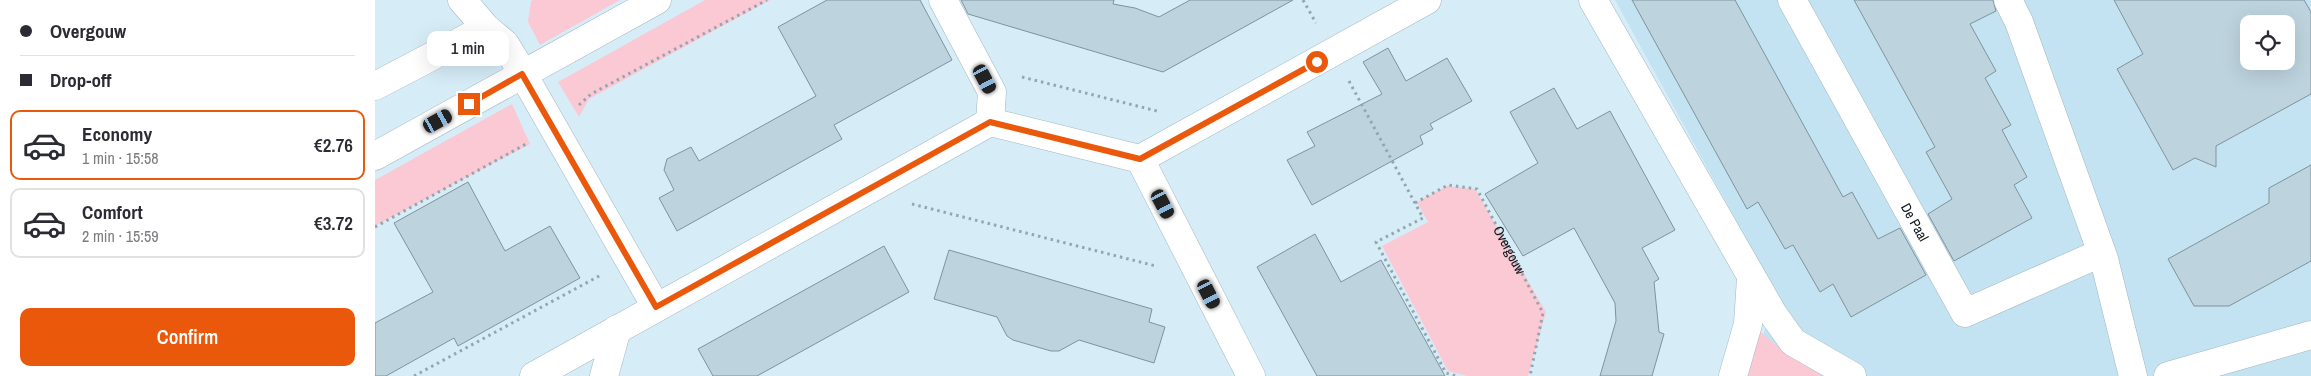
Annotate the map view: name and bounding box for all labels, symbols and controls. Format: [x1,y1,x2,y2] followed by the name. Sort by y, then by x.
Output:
[2240,15,2295,70] map controls
[2240,15,2295,70] button: locate
[50,18,126,44] text: Overgouw
[428,32,510,66] callout: 1 min
[451,37,485,59] text: 1 min
[1306,51,1328,73] route start
[971,62,998,96] car
[50,67,111,93] text: Drop-off
[458,93,480,115] route end
[421,107,454,135] car
[82,121,152,147] text: Economy
[22,123,67,168] icon: car
[314,132,353,158] text: €2.76
[82,147,159,169] text: 1 min · 15:58
[1149,187,1176,221] car
[82,199,143,225] text: Comfort
[1897,200,1933,245] street label: De Paal
[22,201,67,246] icon: car
[314,210,353,236] text: €3.72
[1489,223,1530,278] street label: Overgouw
[82,225,159,247] text: 2 min · 15:59
[1195,277,1222,311] car
[20,308,355,366] button: Confirm

